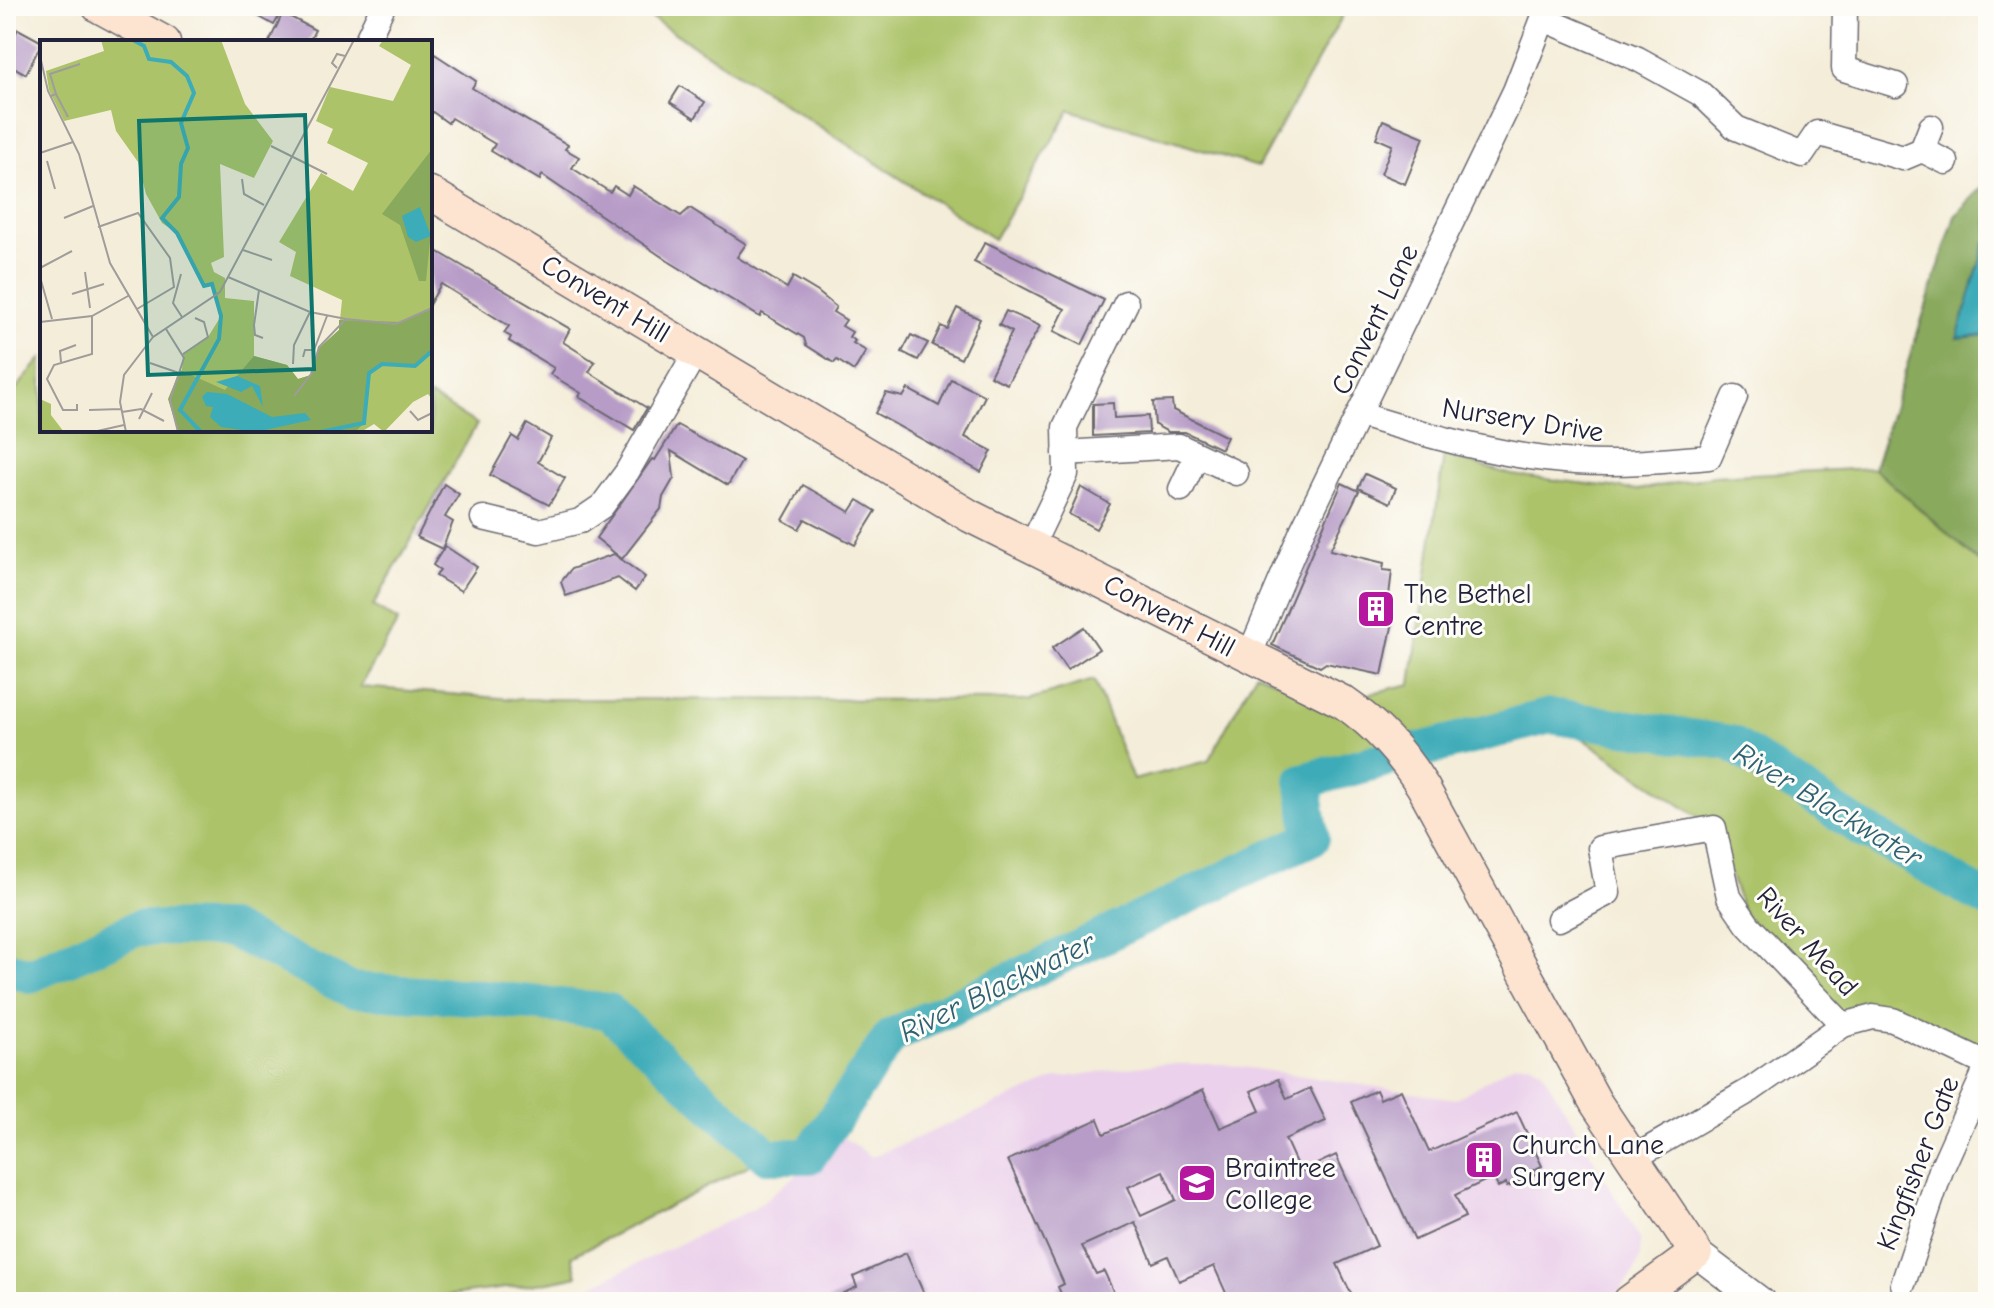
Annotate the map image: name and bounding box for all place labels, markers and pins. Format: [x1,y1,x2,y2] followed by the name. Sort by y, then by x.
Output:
[1404,578,1532,642] place label: The Bethel Centre
[1355,588,1397,630] building icon: The Bethel Centre
[1512,1129,1664,1193] place label: Church Lane Surgery
[1463,1139,1505,1181] building icon: Church Lane Surgery
[1225,1152,1336,1216] place label: Braintree College
[1176,1162,1218,1204] school or university icon: Braintree College

